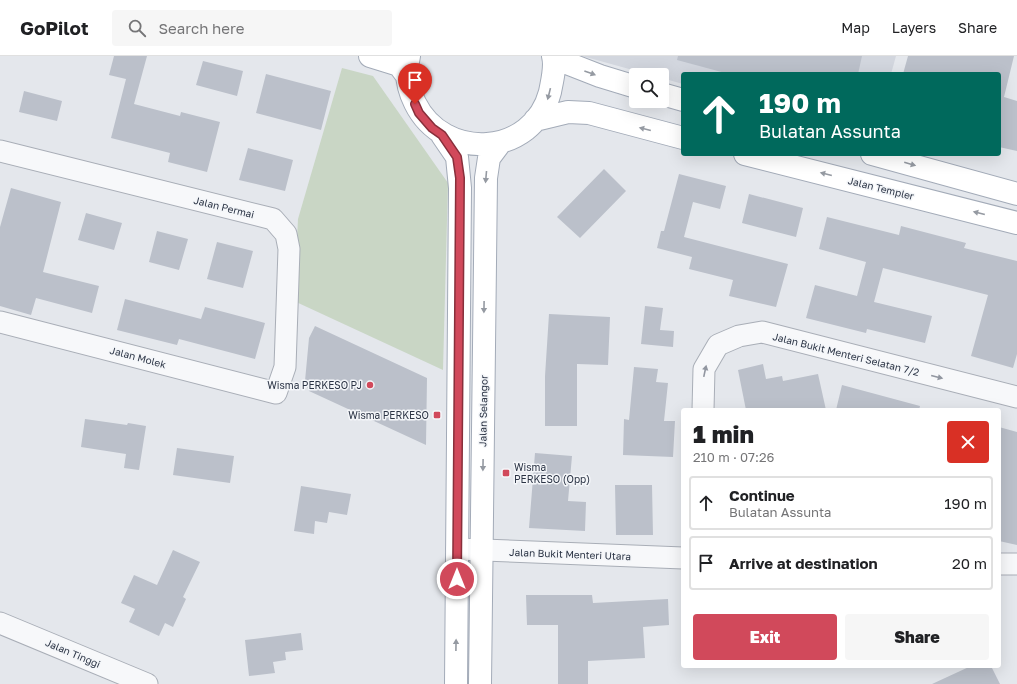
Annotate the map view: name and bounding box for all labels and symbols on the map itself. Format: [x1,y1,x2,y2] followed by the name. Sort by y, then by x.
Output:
[398,63,432,104] pin
[584,70,596,76] one-way arrow
[546,89,552,101] one-way arrow
[639,126,651,132] one-way arrow
[904,162,916,168] one-way arrow
[483,171,490,183] one-way arrow
[820,171,832,177] one-way arrow
[847,174,915,202] street label: Jalan Templer
[192,194,256,220] street label: Jalan Permai
[973,210,985,216] one-way arrow
[481,301,487,314] one-way arrow
[771,330,921,378] street label: Jalan Bukit Menteri Selatan 7/2
[109,344,168,370] street label: Jalan Molek
[703,365,709,378] one-way arrow
[931,374,943,380] one-way arrow
[476,375,490,447] street label: Jalan Selangor
[267,379,362,391] place label: Wisma PERKESO PJ
[365,380,375,390] marker: Wisma PERKESO PJ
[348,409,429,421] place label: Wisma PERKESO
[432,410,442,420] marker: Wisma PERKESO
[479,459,486,471] one-way arrow
[514,461,590,485] place label: Wisma PERKESO (Opp)
[501,468,511,478] marker: Wisma PERKESO (Opp)
[509,546,631,562] street label: Jalan Bukit Menteri Utara
[436,558,478,600] position arrow
[44,636,102,670] street label: Jalan Tinggi
[453,638,459,651] one-way arrow

